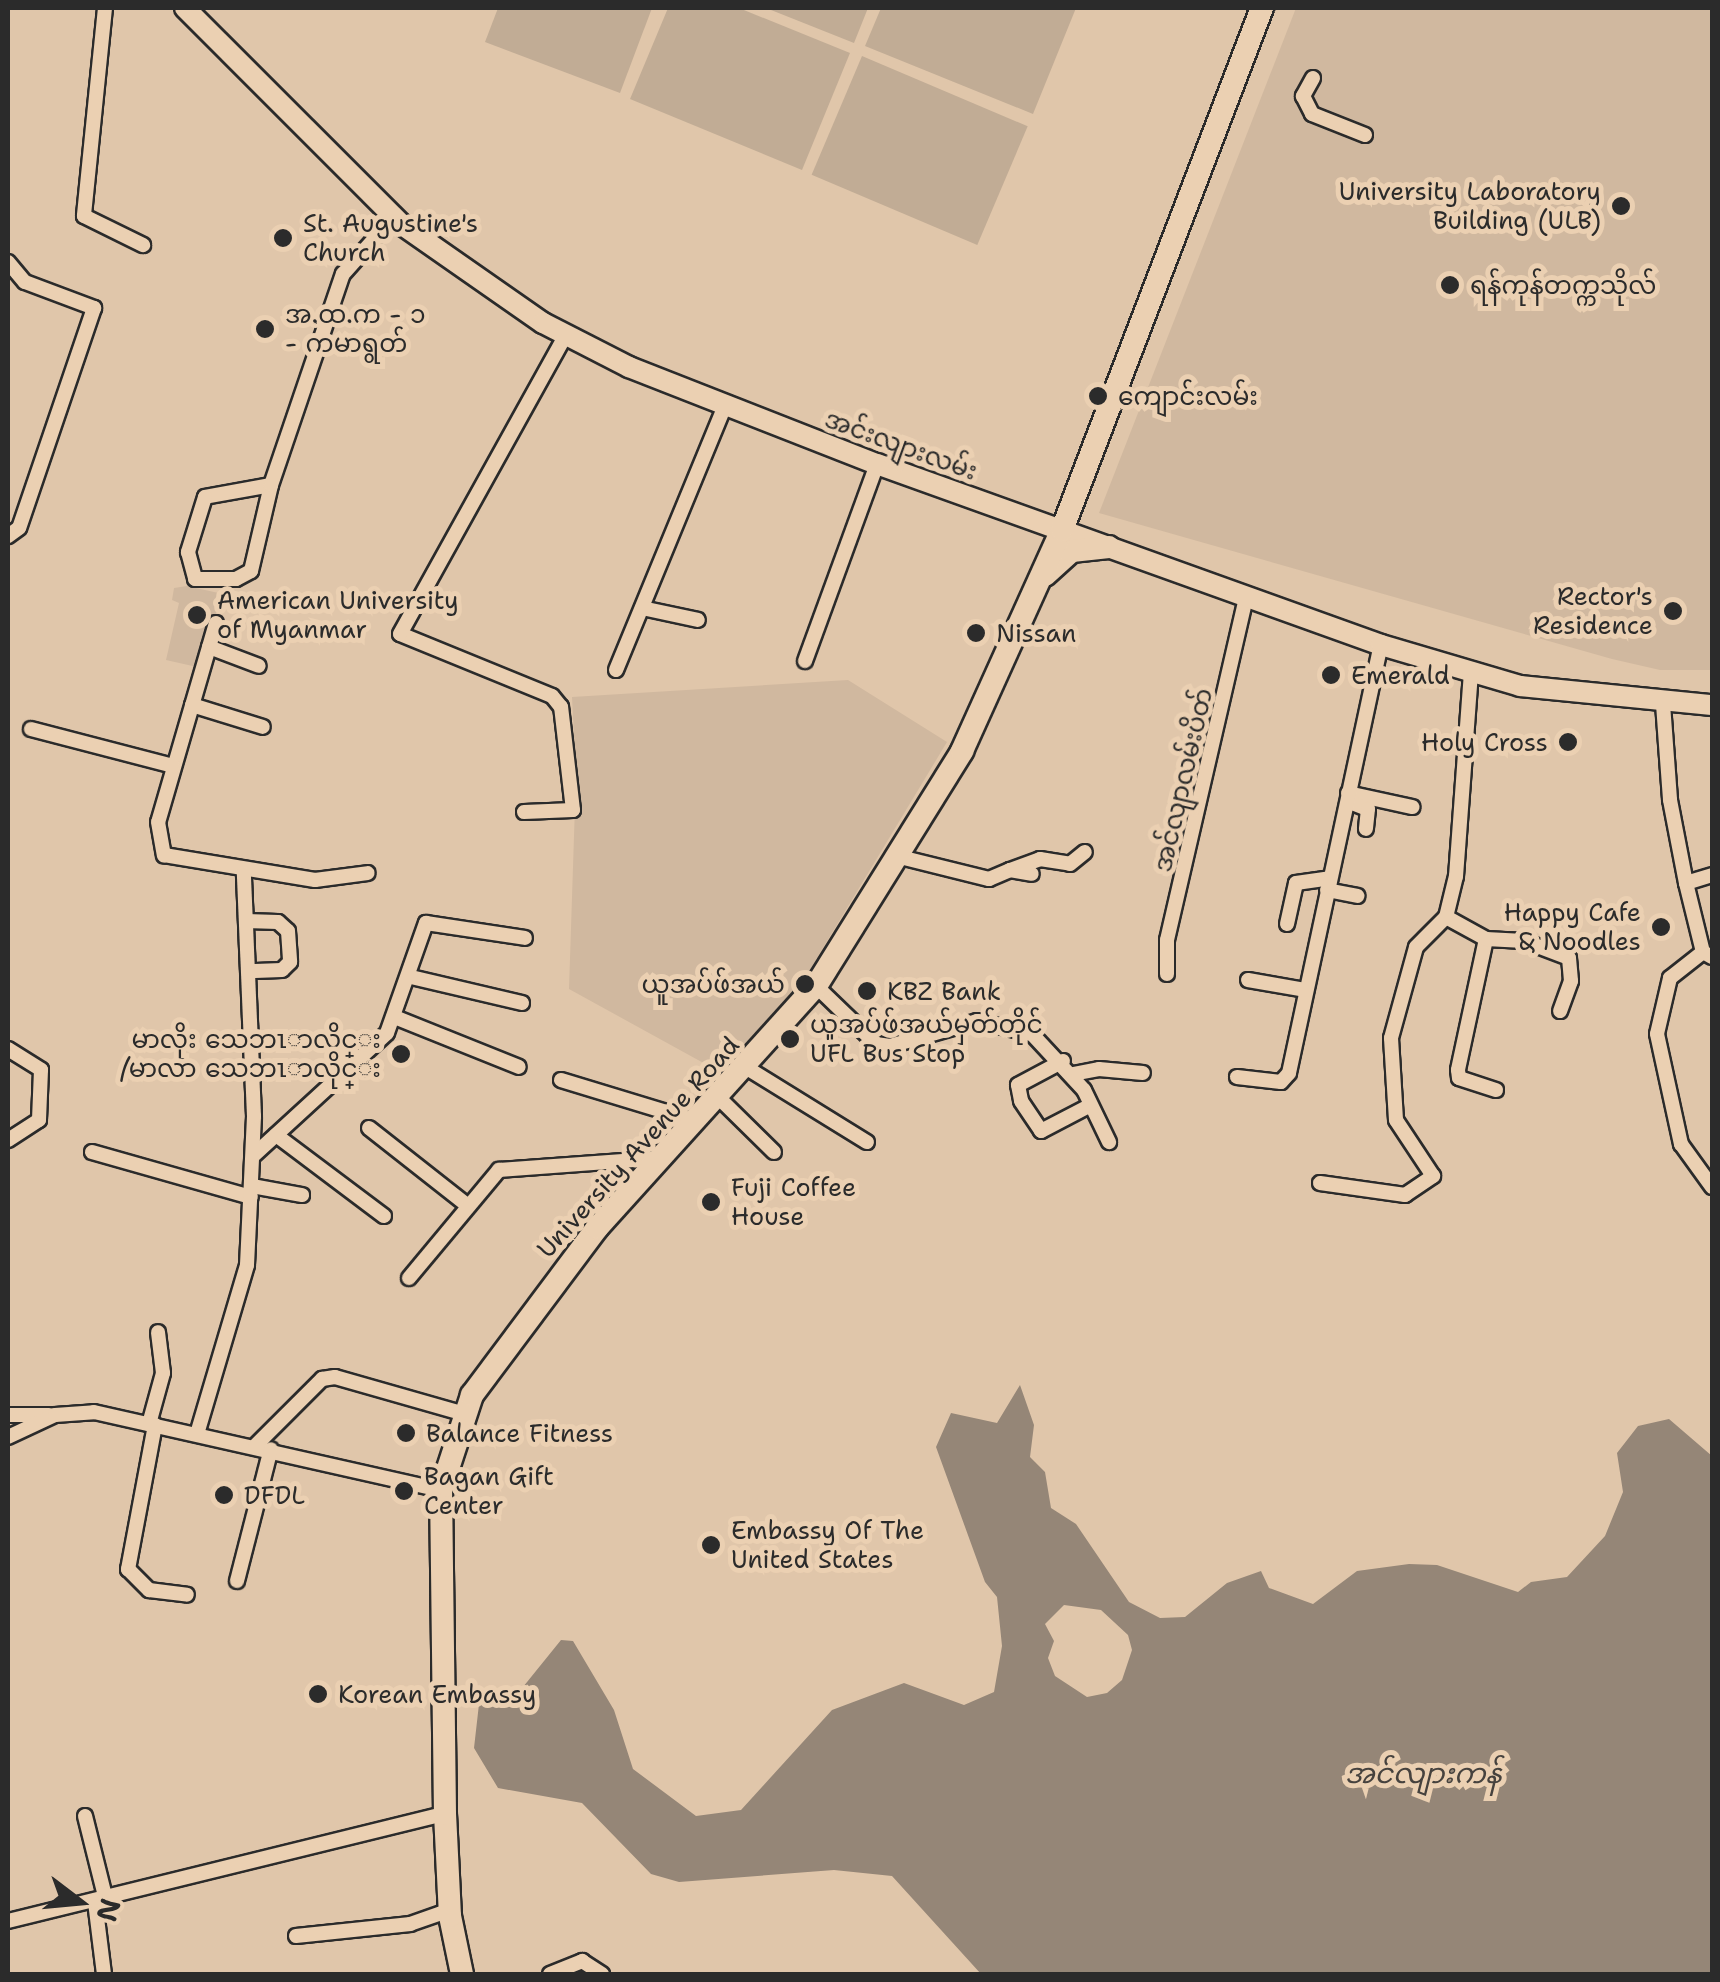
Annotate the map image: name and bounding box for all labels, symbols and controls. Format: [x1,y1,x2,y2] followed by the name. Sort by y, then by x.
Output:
[1339,177,1601,236] place label: University Laboratory Building (ULB)
[1610,195,1632,217] marker: University Laboratory Building (ULB)
[303,209,478,268] place label: St. Augustine's Church
[272,227,294,249] marker: St. Augustine's Church
[1470,270,1656,300] place label: ရန်ကုန်တက္ကသိုလ်
[1439,274,1461,296] marker: ရန်ကုန်တက္ကသိုလ်
[285,300,425,359] place label: အ.ထ.က - ၁ - ကမာရွတ်
[254,318,276,340] marker: အ.ထ.က - ၁ - ကမာရွတ်
[1118,381,1258,411] place label: ကျောင်းလမ်း
[1087,385,1109,407] marker: ကျောင်းလမ်း
[821,404,981,486] street label: အင်းလျားလမ်း
[1533,582,1653,641] place label: Rector's Residence
[217,586,459,645] place label: American University of Myanmar
[1662,600,1684,622] marker: Rector's Residence
[186,604,208,626] marker: American University of Myanmar
[996,618,1076,648] place label: Nissan
[965,622,987,644] marker: Nissan
[1351,660,1450,690] place label: Emerald
[1320,664,1342,686] marker: Emerald
[1147,685,1219,875] street label: အင်လျာလမ်းပိတ်
[1421,727,1548,757] place label: Holy Cross
[1557,731,1579,753] marker: Holy Cross
[1504,898,1641,957] place label: Happy Cafe & Noodles
[1650,916,1672,938] marker: Happy Cafe & Noodles
[642,969,785,999] place label: ယူအပ်ဖ်အယ်
[794,973,816,995] marker: ယူအပ်ဖ်အယ်
[887,976,1001,1006] place label: KBZ Bank
[856,980,878,1002] marker: KBZ Bank
[810,1010,1043,1069] place label: ယူအပ်ဖ်အယ်မှတ်တိုင် UFL Bus Stop
[120,1025,381,1084] place label: မာလိုး သေဘၤာလိုင္း /မာလာ သေဘၤာလိုင္း
[779,1028,801,1050] marker: ယူအပ်ဖ်အယ်မှတ်တိုင် UFL Bus Stop
[531,1030,745,1264] street label: University Avenue Road
[390,1043,412,1065] marker: မာလိုး သေဘၤာလိုင္း /မာလာ သေဘၤာလိုင္း
[731,1173,856,1232] place label: Fuji Coffee House
[700,1191,722,1213] marker: Fuji Coffee House
[426,1418,613,1448] place label: Balance Fitness
[395,1422,417,1444] marker: Balance Fitness
[424,1462,554,1521] place label: Bagan Gift Center
[244,1480,305,1510] place label: DFDL
[393,1480,415,1502] marker: Bagan Gift Center
[213,1484,235,1506] marker: DFDL
[731,1516,924,1575] place label: Embassy Of The United States
[700,1534,722,1556] marker: Embassy Of The United States
[338,1679,536,1709] place label: Korean Embassy
[307,1683,329,1705] marker: Korean Embassy
[1345,1756,1501,1790] water label: အင်လျားကန်
[30,1852,130,1952] north arrow
[88,1894,130,1926] text: N

